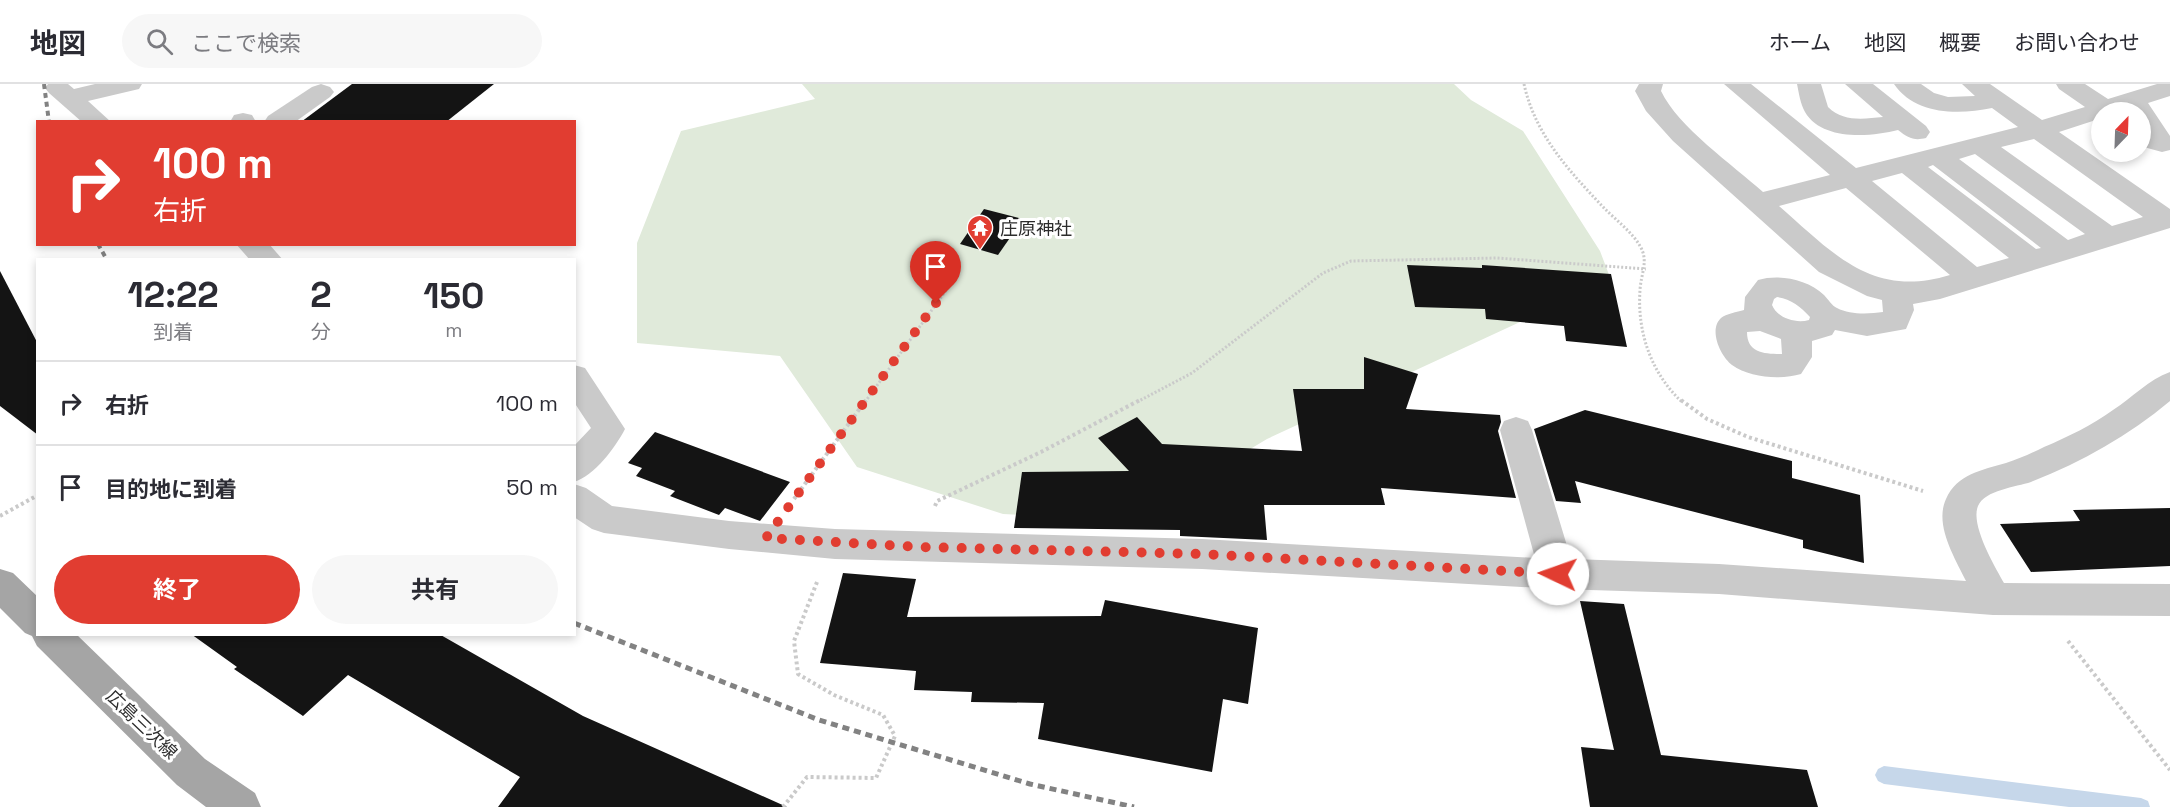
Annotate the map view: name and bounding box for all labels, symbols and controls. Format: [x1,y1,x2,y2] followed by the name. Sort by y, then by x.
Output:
[122,14,542,68] search box
[30,25,86,61] text: 地図
[143,25,176,58] icon: search
[191,29,301,57] text: ここで検索
[1769,29,1831,56] text: ホーム
[1864,29,1906,56] text: 地図
[1939,29,1981,56] text: 概要
[2014,29,2140,56] text: お問い合わせ
[2091,102,2151,162] north arrow
[2091,102,2151,162] map controls
[153,137,273,190] text: 100 m
[54,144,132,222] icon: right
[153,193,207,228] text: 右折
[965,213,995,251] temple icon: 庄原神社
[1000,217,1072,240] place label: 庄原神社
[910,241,961,303] pin
[919,250,952,283] icon: arrive
[128,272,219,318] text: 12:22
[310,272,332,318] text: 2
[423,273,484,319] text: 150
[445,317,462,343] text: m
[153,319,193,345] text: 到着
[311,319,331,345] text: 分
[54,387,87,420] icon: right
[496,389,558,417] text: 100 m
[105,391,149,419] text: 右折
[54,471,87,504] icon: arrive
[506,473,558,501] text: 50 m
[105,475,237,503] text: 目的地に到着
[1526,542,1590,606] position arrow
[54,555,300,624] button: 終了
[312,555,558,624] button: 共有
[102,684,182,764] street label: 広島三次線

